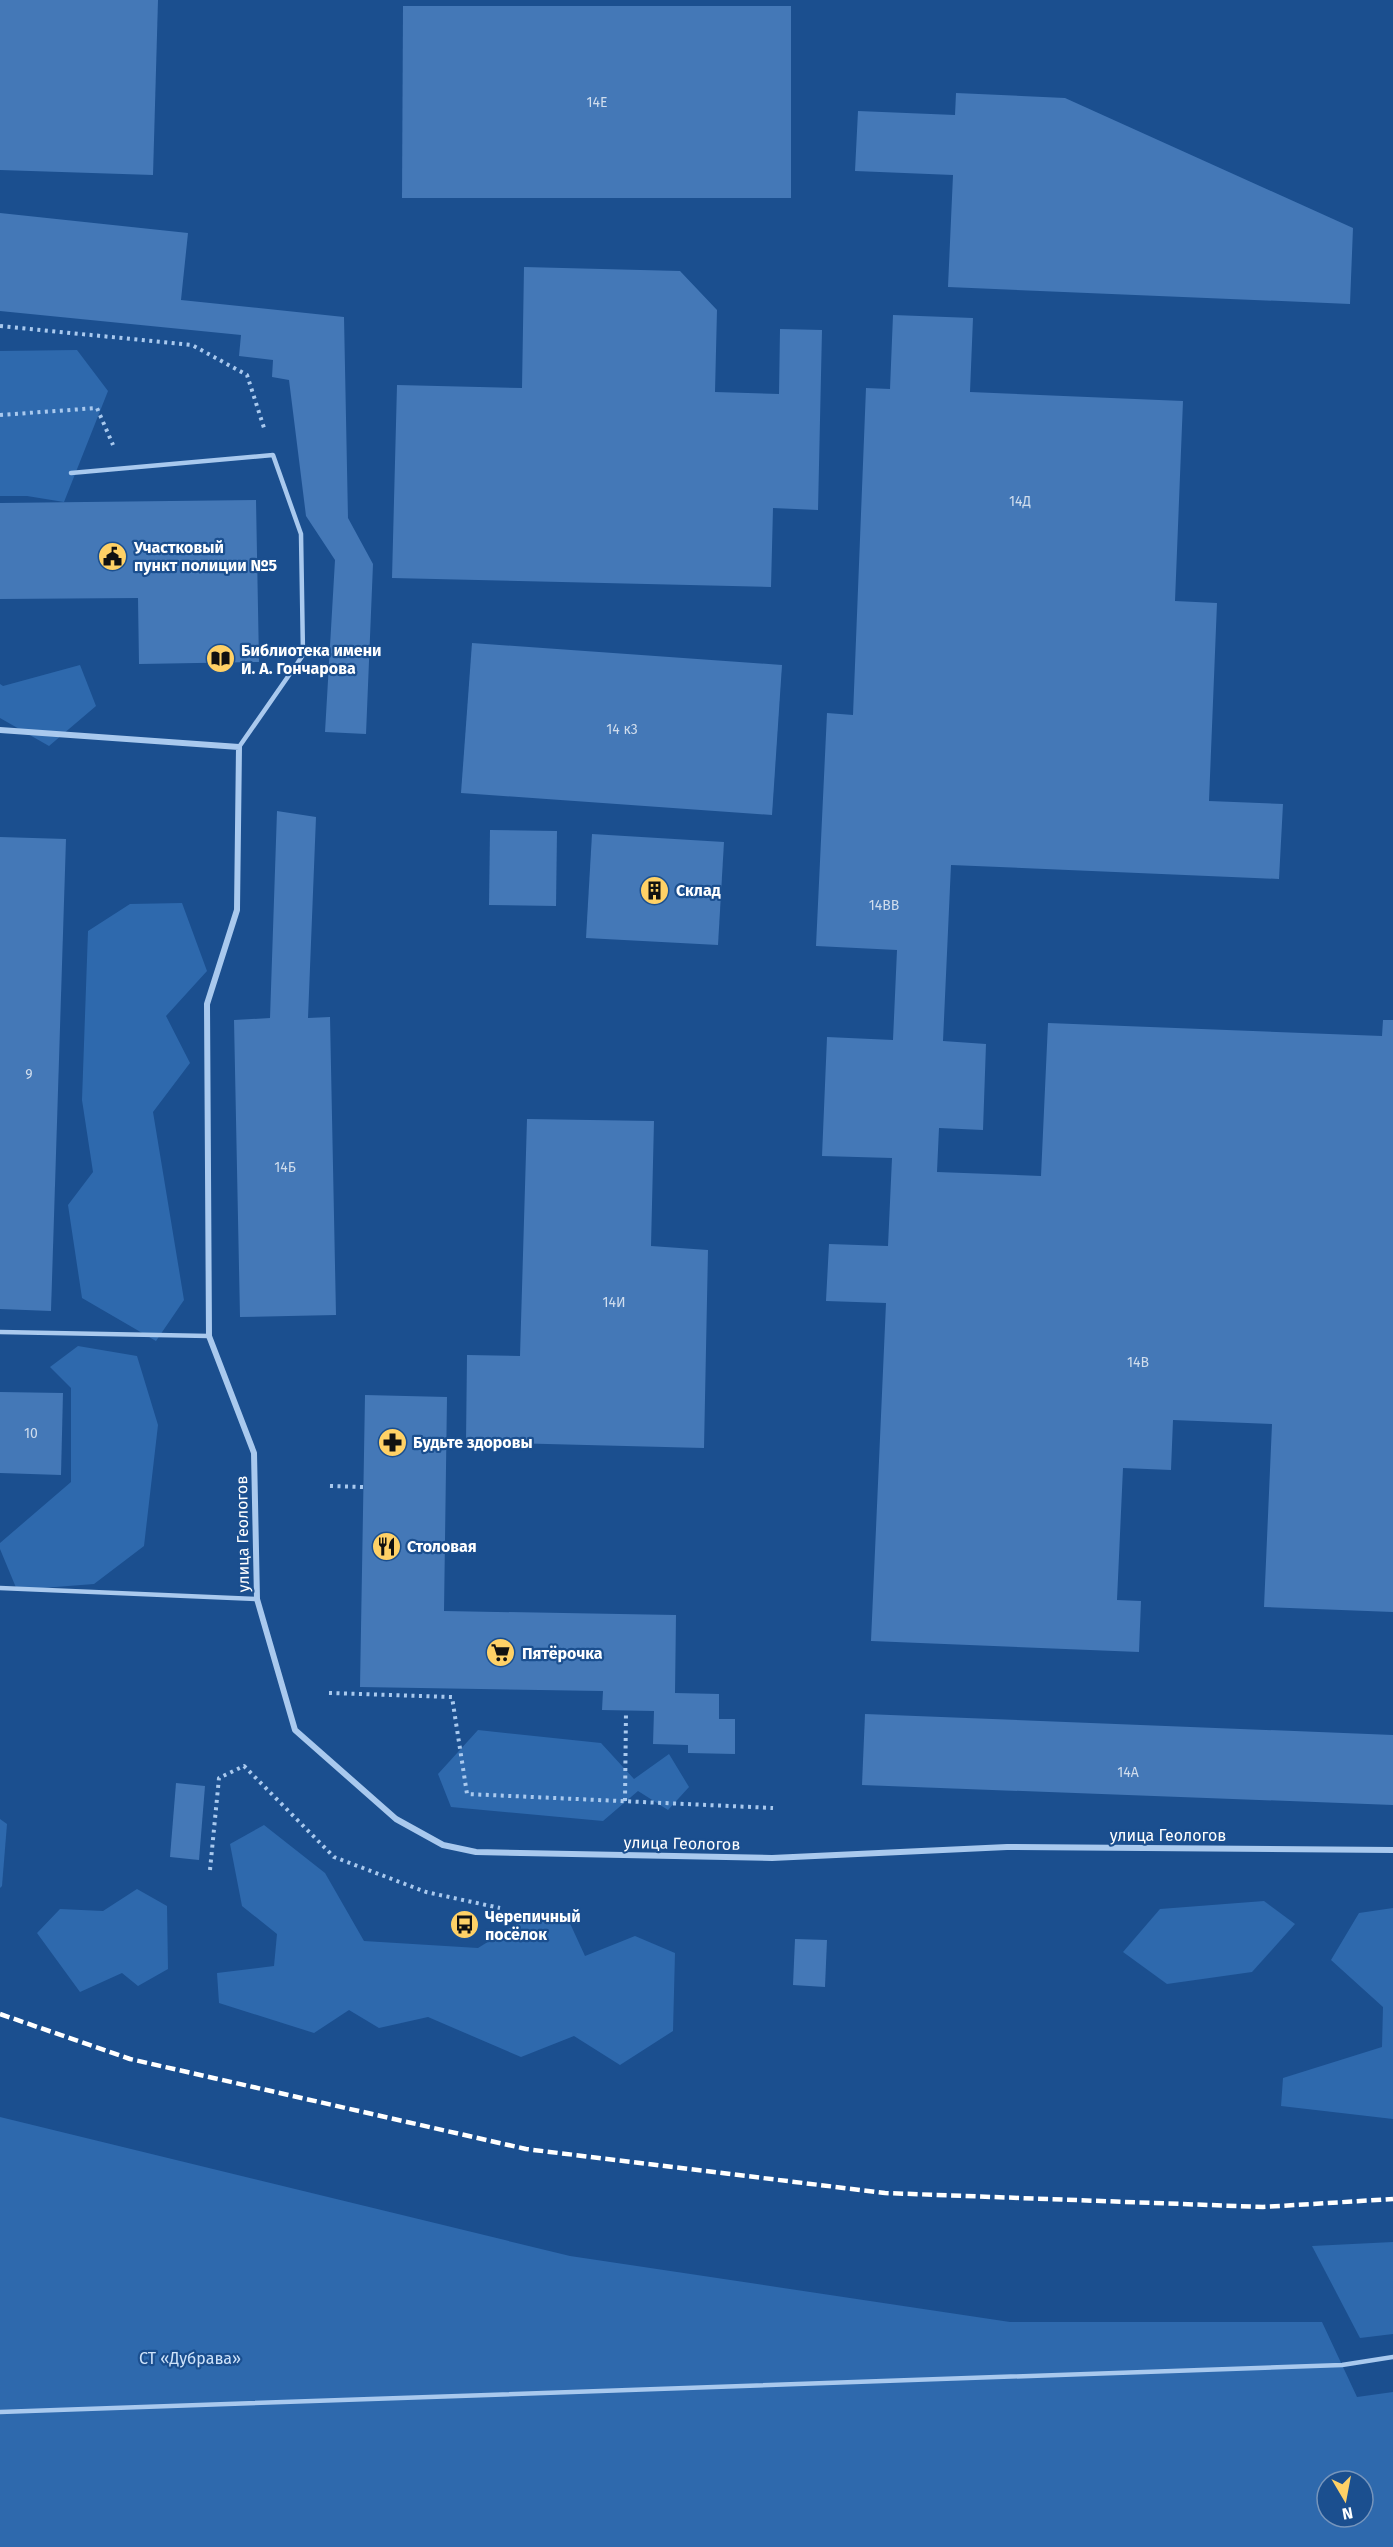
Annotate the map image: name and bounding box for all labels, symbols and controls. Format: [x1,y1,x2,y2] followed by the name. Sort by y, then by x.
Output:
[587,94,608,111] house number: 14Е
[1009,493,1031,510] house number: 14Д
[133,538,278,575] place label: Участковый пункт полиции №5
[97,540,129,572] public building icon: Участковый пункт полиции №5
[241,641,381,678] place label: Библиотека имени И. А. Гончарова
[204,643,236,675] library icon: Библиотека имени И. А. Гончарова
[606,721,638,738] house number: 14 к3
[639,874,671,906] building icon: Склад
[676,881,721,900] place label: Склад
[869,897,899,914] house number: 14ВВ
[25,1066,33,1083] house number: 9
[274,1159,296,1176] house number: 14Б
[602,1294,626,1311] house number: 14И
[1127,1354,1149,1371] house number: 14В
[24,1425,38,1442] house number: 10
[376,1426,408,1458] pharmacy icon: Будьте здоровы
[413,1433,533,1452] place label: Будьте здоровы
[232,1476,253,1592] street label: улица Геологов
[370,1530,402,1562] restaurant icon: Столовая
[407,1537,477,1556] place label: Столовая
[485,1637,517,1669] supermarket icon: Пятёрочка
[522,1644,603,1663] place label: Пятёрочка
[1117,1764,1139,1781] house number: 14А
[1110,1826,1226,1845] street label: улица Геологов
[624,1833,740,1854] street label: улица Геологов
[485,1907,581,1944] place label: Черепичный посёлок
[448,1909,480,1941] bus stop icon: Черепичный посёлок
[139,2349,241,2368] park label: СТ «Дубрава»
[1315,2469,1375,2529] north arrow
[1341,2503,1354,2524] text: N

